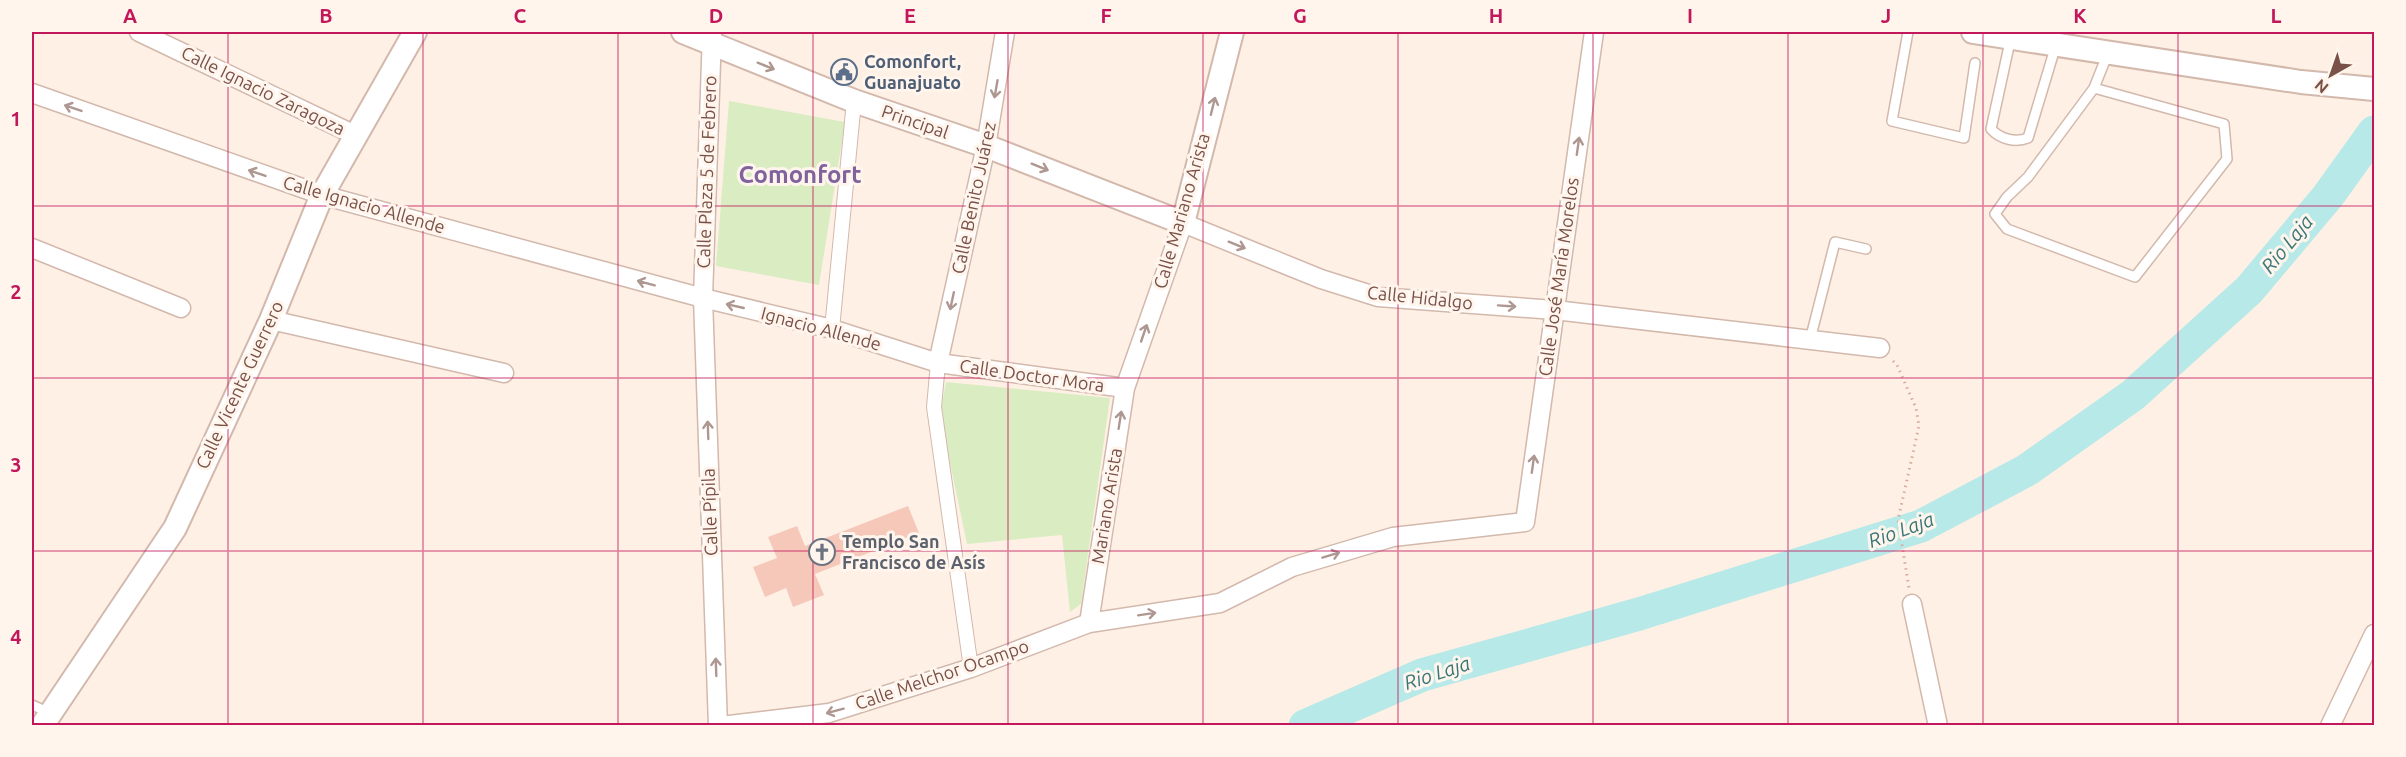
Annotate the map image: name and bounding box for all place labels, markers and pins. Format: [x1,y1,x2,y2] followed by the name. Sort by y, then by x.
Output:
[864,51,961,92] place label: Comonfort, Guanajuato
[829,57,859,87] public building icon: Comonfort, Guanajuato
[842,531,986,572] place label: Templo San Francisco de Asís
[807,537,837,567] church icon: Templo San Francisco de Asís

